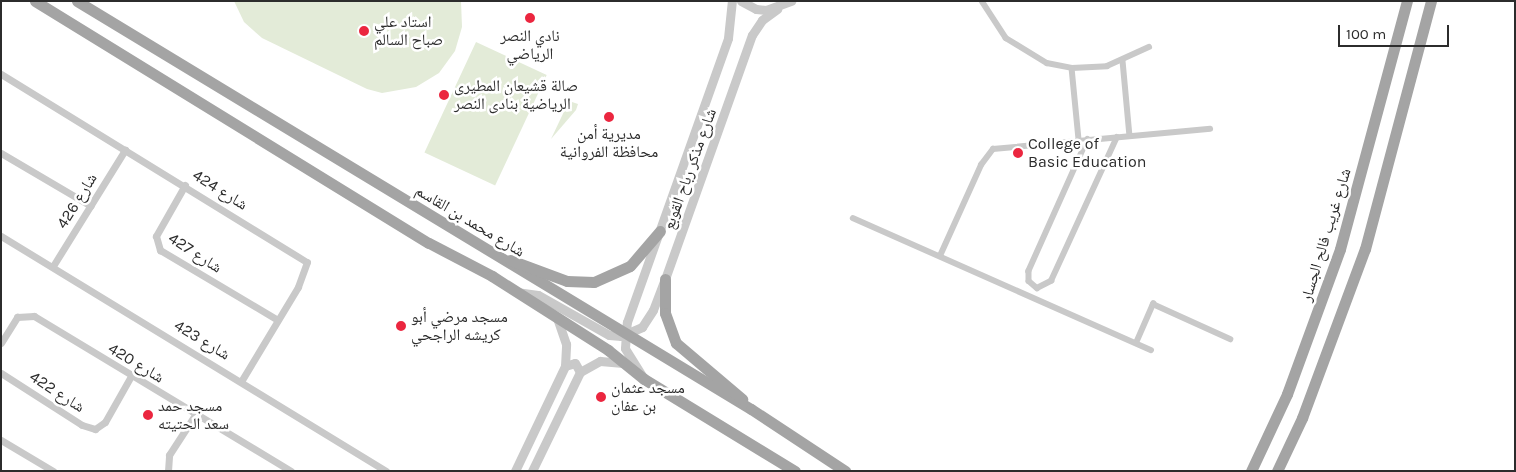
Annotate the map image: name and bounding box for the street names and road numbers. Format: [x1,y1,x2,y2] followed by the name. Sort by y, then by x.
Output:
[659,106,721,232] street label: شارع مذكر رباح القوبع
[189,166,251,214] street label: شارع 424
[1297,166,1355,304] street label: شارع غريب فالح الجسار
[53,170,101,232] street label: شارع 426
[412,181,528,261] street label: شارع محمد بن القاسم
[165,229,225,277] street label: شارع 427
[171,316,233,364] street label: شارع 423
[105,339,167,387] street label: شارع 420
[26,367,88,417] street label: شارع 422

